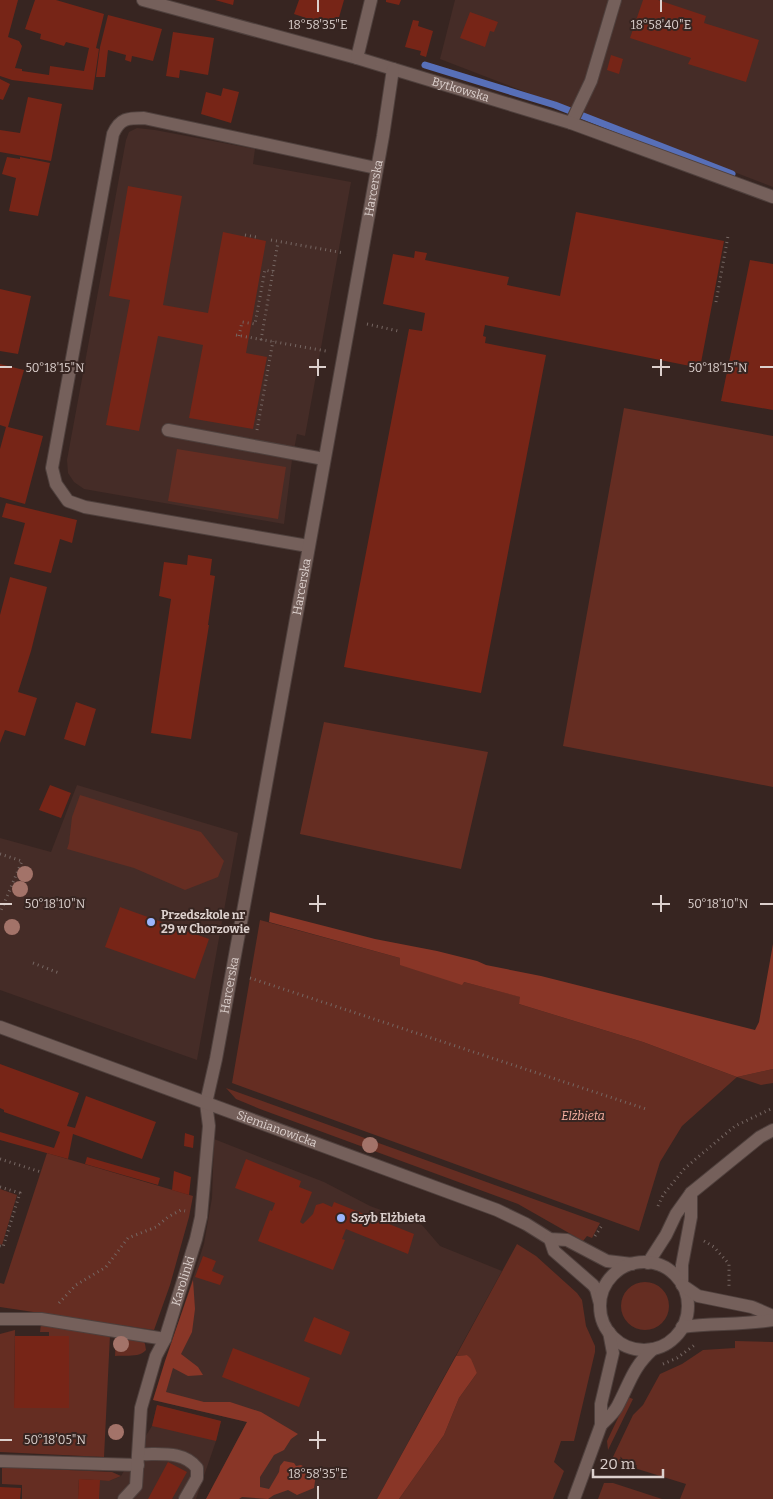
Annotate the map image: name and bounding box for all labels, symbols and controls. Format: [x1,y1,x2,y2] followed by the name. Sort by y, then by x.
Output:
[289,18,347,32] text: 18°58'35"E
[631,18,691,32] text: 18°58'40"E
[430,74,491,105] street label: Bytkowska
[362,158,386,218] street label: Harcerska
[25,361,85,375] text: 50°18'15"N
[688,361,748,375] text: 50°18'15"N
[290,557,314,616] street label: Harcerska
[25,897,86,911] text: 50°18'10"N
[688,897,749,911] text: 50°18'10"N
[161,908,250,936] place label: Przedszkole nr 29 w Chorzowie
[145,916,157,928] marker: Przedszkole nr 29 w Chorzowie
[217,955,242,1015] street label: Harcerska
[235,1108,319,1150] street label: Siemianowicka
[561,1109,605,1123] park label: Elżbieta
[351,1211,426,1225] place label: Szyb Elżbieta
[335,1212,347,1224] marker: Szyb Elżbieta
[169,1254,197,1308] street label: Karolinki
[24,1433,87,1447] text: 50°18'05"N
[593,1446,663,1478] scale bar
[600,1455,636,1473] text: 20 m
[289,1467,347,1481] text: 18°58'35"E

